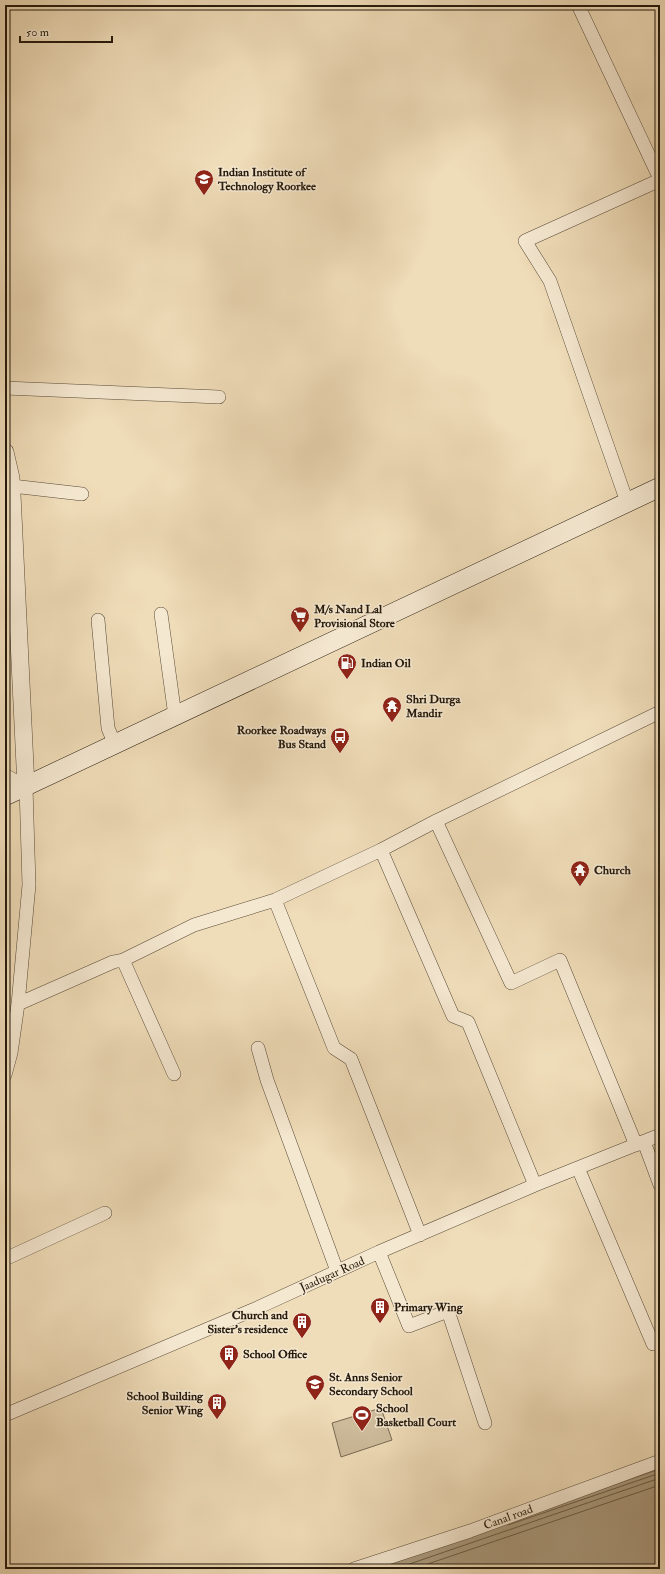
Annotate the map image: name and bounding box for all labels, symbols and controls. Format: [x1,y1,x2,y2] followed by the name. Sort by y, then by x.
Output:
[20,18,112,44] scale bar
[26,25,50,40] text: 50 m
[217,165,317,194] place label: Indian Institute of Technology Roorkee
[193,168,215,196] school or university icon: Indian Institute of Technology Roorkee
[313,602,396,631] place label: M/s Nand Lal Provisional Store
[289,605,311,633] supermarket icon: M/s Nand Lal Provisional Store
[336,652,358,680] fuel station icon: Indian Oil
[361,656,412,671] place label: Indian Oil
[405,692,461,721] place label: Shri Durga Mandir
[381,695,403,723] temple icon: Shri Durga Mandir
[237,723,326,752] place label: Roorkee Roadways Bus Stand
[329,726,351,754] bus stop icon: Roorkee Roadways Bus Stand
[569,859,591,887] temple icon: Church
[594,863,631,878] place label: Church
[296,1253,367,1296] street label: Jaadugar Road
[369,1296,391,1324] building icon: Primary Wing
[394,1300,464,1315] place label: Primary Wing
[207,1308,289,1337] place label: Church and Sister's residence
[291,1311,313,1339] building icon: Church and Sister's residence
[218,1343,240,1371] building icon: School Office
[243,1347,308,1362] place label: School Office
[329,1370,414,1399] place label: St. Anns Senior Secondary School
[304,1373,326,1401] school or university icon: St. Anns Senior Secondary School
[127,1389,204,1418] place label: School Building Senior Wing
[206,1392,228,1420] building icon: School Building Senior Wing
[376,1401,456,1430] place label: School Basketball Court
[351,1404,373,1432] sports icon: School Basketball Court
[481,1502,535,1533] street label: Canal road

